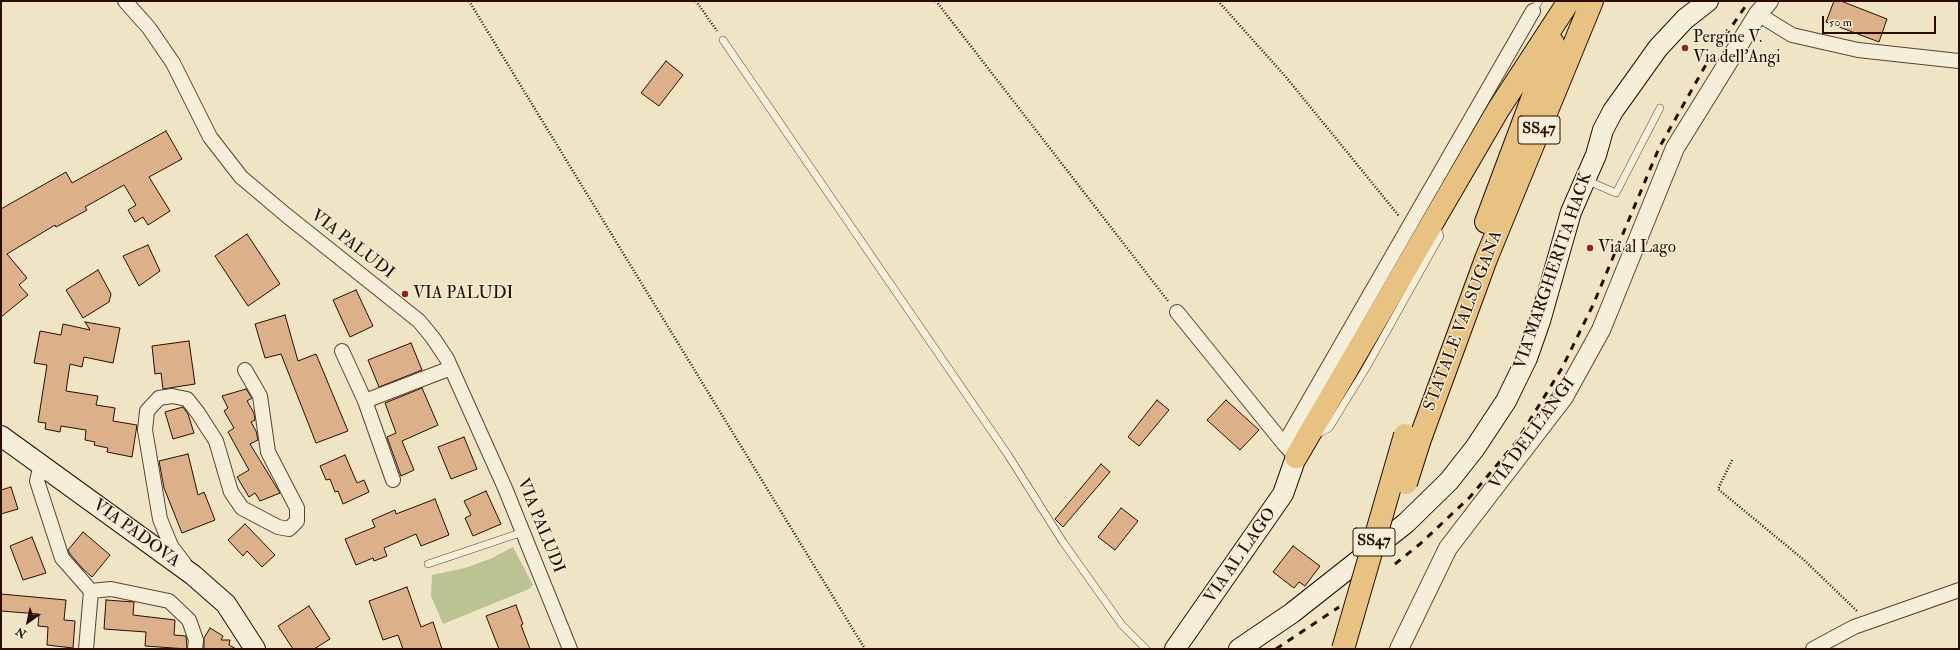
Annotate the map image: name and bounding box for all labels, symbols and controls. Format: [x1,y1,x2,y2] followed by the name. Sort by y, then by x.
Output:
[1824,8,1938,34] scale bar
[1829,15,1852,30] text: 50 m
[1693,28,1780,68] place label: Pergine V. Via dell'Angi
[1680,43,1690,53] marker: Pergine V. Via dell'Angi
[1518,116,1560,144] road number: SS47
[1511,170,1597,372] street label: VIA MARGHERITA HACK
[306,206,398,284] street label: VIA PALUDI
[1420,228,1508,414] street label: STATALE VALSUGANA
[1598,238,1676,258] place label: Via al Lago
[1585,243,1595,253] marker: Via al Lago
[413,284,513,304] place label: VIA PALUDI
[400,289,410,299] marker: VIA PALUDI
[1486,374,1580,494] street label: VIA DELL'ANGI
[512,476,568,576] street label: VIA PALUDI
[89,496,183,572] street label: VIA PADOVA
[1201,505,1281,607] street label: VIA AL LAGO
[1353,528,1395,556] road number: SS47
[8,602,48,642] north arrow
[14,624,29,641] text: N

